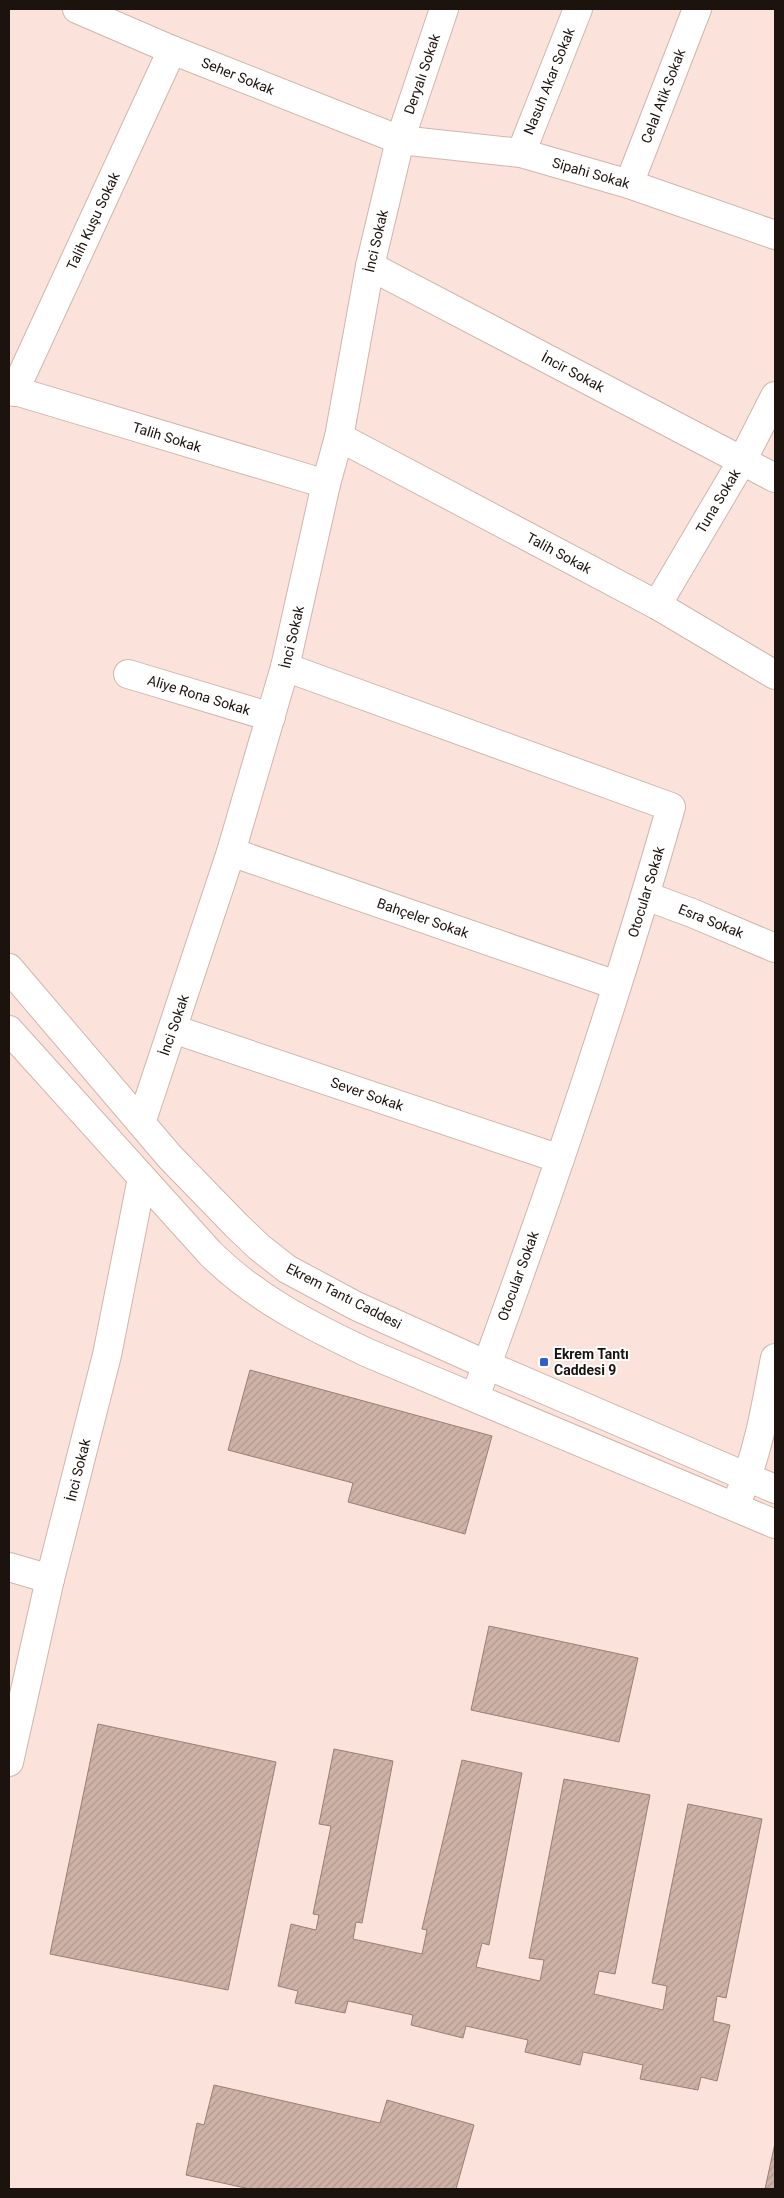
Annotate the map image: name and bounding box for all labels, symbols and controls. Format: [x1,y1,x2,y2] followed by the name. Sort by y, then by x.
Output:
[520,24,578,137] street label: Nasuh Akar Sokak
[401,31,444,116] street label: Deryalı Sokak
[638,46,689,146] street label: Celal Atik Sokak
[199,54,278,98] street label: Seher Sokak
[550,154,632,192] street label: Sipahi Sokak
[63,169,123,272] street label: Talih Kuşu Sokak
[361,207,391,274] street label: İnci Sokak
[539,349,608,396] street label: İncir Sokak
[131,419,204,455] street label: Talih Sokak
[693,465,744,536] street label: Tuna Sokak
[524,529,595,577] street label: Talih Sokak
[277,603,307,670] street label: İnci Sokak
[146,672,253,719] street label: Aliye Rona Sokak
[625,844,668,940] street label: Otocular Sokak
[375,895,472,941] street label: Bahçeler Sokak
[676,901,747,942] street label: Esra Sokak
[156,991,192,1058] street label: İnci Sokak
[328,1074,406,1114] street label: Sever Sokak
[494,1228,542,1323] street label: Otocular Sokak
[284,1260,404,1332] street label: Ekrem Tantı Caddesi
[554,1346,629,1378] place label: Ekrem Tantı Caddesi 9
[538,1356,550,1368] marker: Ekrem Tantı Caddesi 9
[63,1436,94,1503] street label: İnci Sokak

